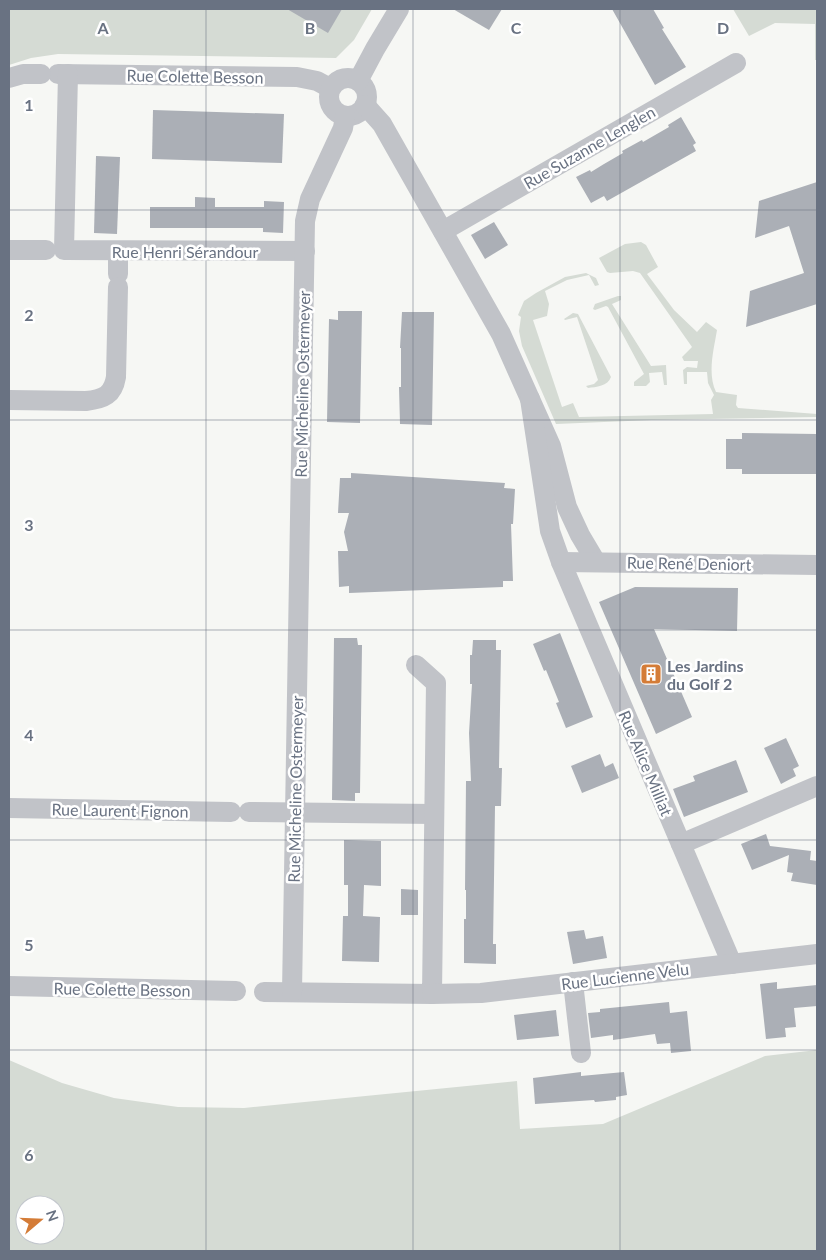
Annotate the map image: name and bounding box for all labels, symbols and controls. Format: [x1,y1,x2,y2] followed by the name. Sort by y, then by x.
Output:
[96,18,109,37] text: A
[305,18,315,37] text: B
[511,18,522,37] text: C
[717,18,729,37] text: D
[126,65,264,87] street label: Rue Colette Besson
[24,95,34,114] text: 1
[520,102,658,192] street label: Rue Suzanne Lenglen
[112,242,259,261] street label: Rue Henri Sérandour
[291,290,313,478] street label: Rue Micheline Ostermeyer
[24,305,34,324] text: 2
[24,515,34,534] text: 3
[627,552,752,574] street label: Rue René Deniort
[667,656,744,693] place label: Les Jardins du Golf 2
[639,662,663,686] building icon: Les Jardins du Golf 2
[284,695,306,883] street label: Rue Micheline Ostermeyer
[615,707,677,819] street label: Rue Alice Milliat
[24,725,34,744] text: 4
[51,799,189,821] street label: Rue Laurent Fignon
[24,935,34,954] text: 5
[560,959,690,993] street label: Rue Lucienne Velu
[53,978,191,1000] street label: Rue Colette Besson
[24,1145,34,1164] text: 6
[15,1195,65,1245] north arrow
[43,1208,63,1223] text: N

